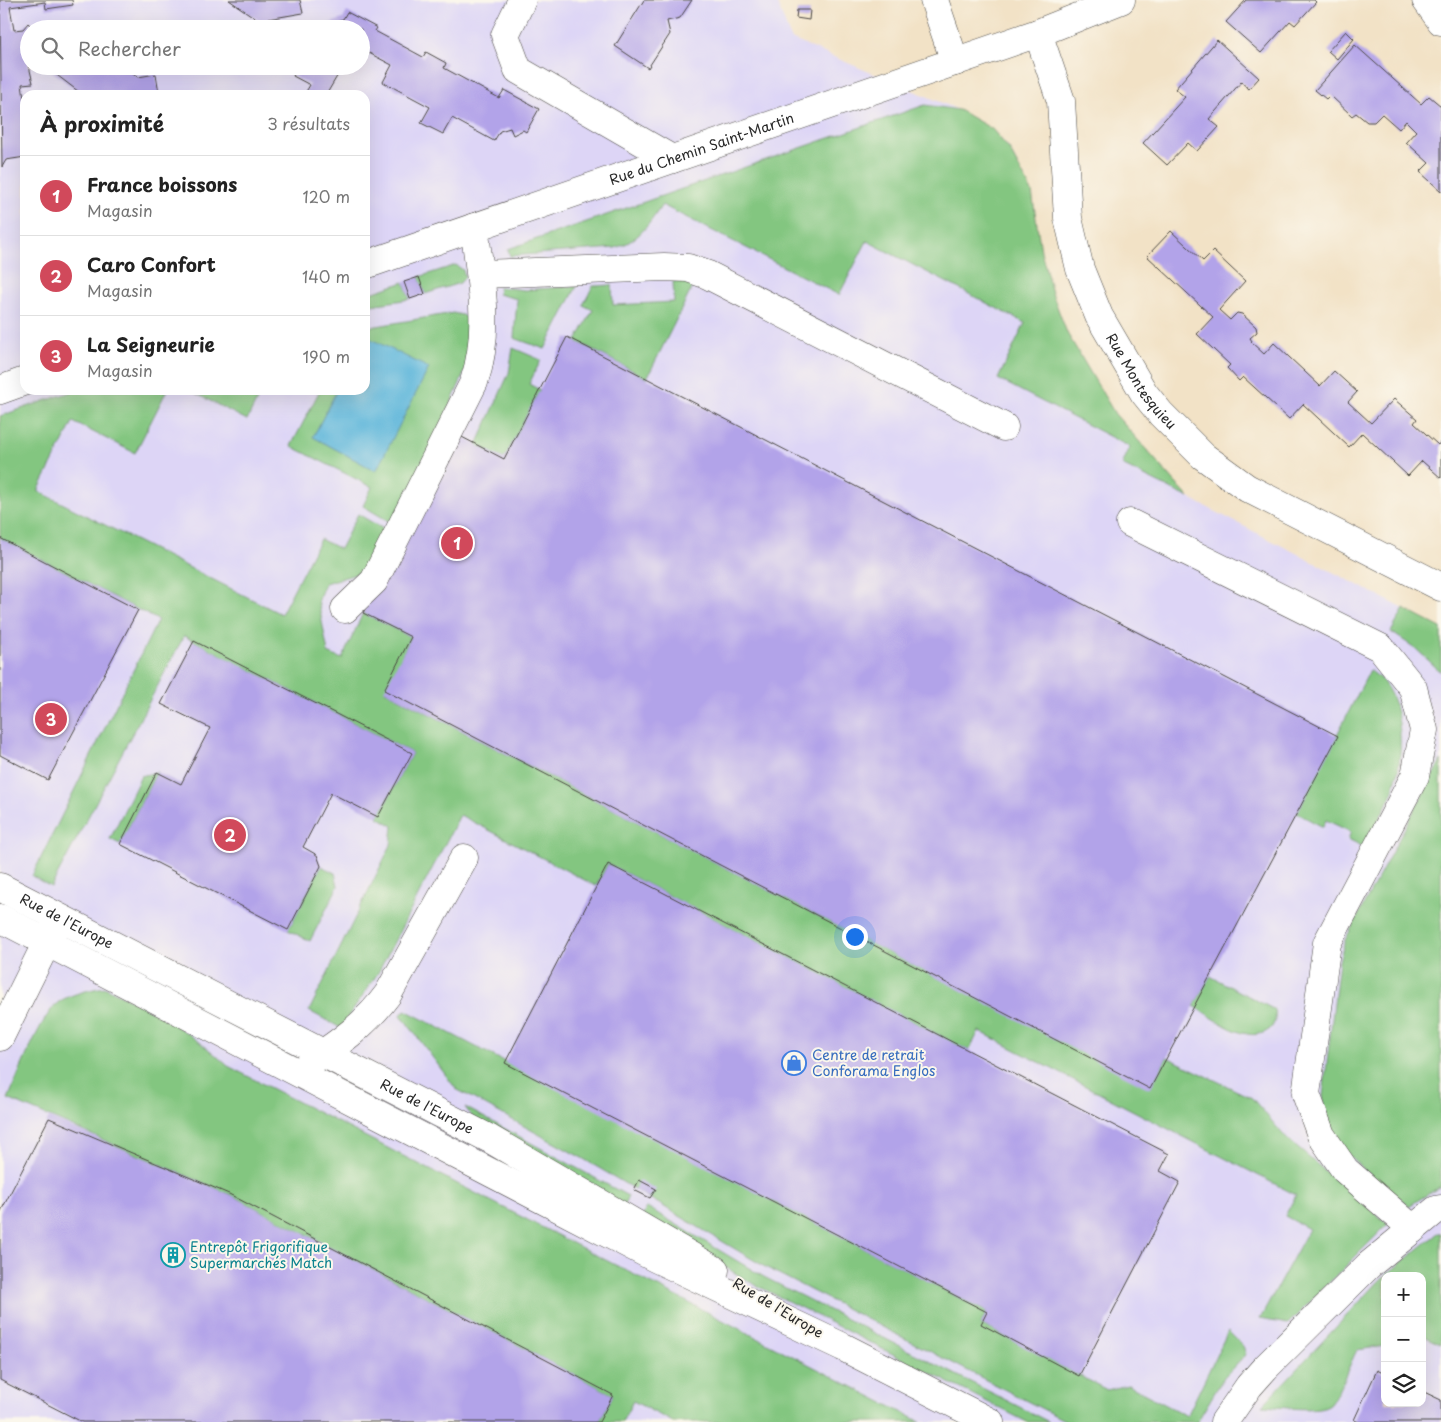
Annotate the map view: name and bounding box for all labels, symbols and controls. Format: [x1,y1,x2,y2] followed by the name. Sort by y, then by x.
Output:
[20,20,370,75] search box
[38,34,66,62] icon: search
[78,34,181,62] text: Rechercher
[40,107,164,139] text: À proximité
[606,107,797,190] street label: Rue du Chemin Saint-Martin
[267,111,350,135] text: 3 résultats
[87,170,237,198] text: France boissons
[52,184,60,208] text: 1
[303,184,350,208] text: 120 m
[87,198,153,222] text: Magasin
[87,250,216,278] text: Caro Confort
[50,264,62,288] text: 2
[302,264,350,288] text: 140 m
[87,278,153,302] text: Magasin
[1101,329,1182,434] street label: Rue Montesquieu
[87,330,215,358] text: La Seigneurie
[51,344,61,368] text: 3
[302,344,350,368] text: 190 m
[87,358,153,382] text: Magasin
[441,524,473,562] pin: 1
[35,700,67,738] pin: 3
[214,816,246,854] pin: 2
[17,888,117,954] street label: Rue de l'Europe
[842,924,868,950] your location
[812,1044,935,1081] place label: Centre de retrait Conforama Englos
[781,1050,807,1076] shop icon: Centre de retrait Conforama Englos
[377,1073,477,1139] street label: Rue de l'Europe
[190,1236,332,1273] place label: Entrepôt Frigorifique Supermarchés Match
[160,1242,186,1268] building icon: Entrepôt Frigorifique Supermarchés Match
[729,1272,828,1343] street label: Rue de l'Europe
[1381,1272,1426,1407] map controls
[1381,1272,1426,1317] button: +
[1381,1317,1426,1362] button: −
[1381,1362,1426,1407] button: layers

